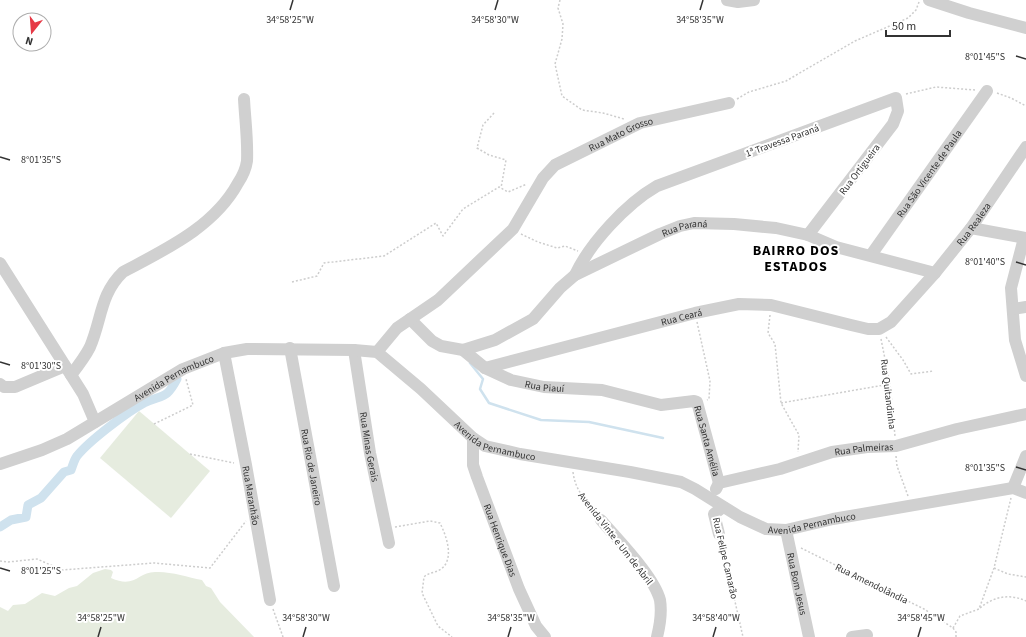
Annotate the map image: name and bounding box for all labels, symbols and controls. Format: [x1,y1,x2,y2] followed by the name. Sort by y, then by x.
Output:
[12,12,52,52] north arrow
[886,12,950,38] scale bar
[266,13,314,27] text: 34°58'25"W
[471,13,519,27] text: 34°58'30"W
[676,13,724,27] text: 34°58'35"W
[892,18,916,35] text: 50 m
[24,33,35,49] text: N
[965,50,1005,64] text: 8°01'45"S
[586,114,655,155] street label: Rua Mato Grosso
[743,121,821,161] street label: 1ª Travessa Paraná
[894,127,965,221] street label: Rua São Vicente de Paula
[836,141,884,198] street label: Rua Ortigueira
[21,153,61,167] text: 8°01'35"S
[954,200,994,249] street label: Rua Realeza
[660,217,708,241] street label: Rua Paraná
[753,241,839,277] district label: BAIRRO DOS ESTADOS
[965,255,1005,269] text: 8°01'40"S
[660,306,703,330] street label: Rua Ceará
[131,352,216,405] street label: Avenida Pernambuco
[877,358,899,430] street label: Rua Quitandinha
[21,359,61,373] text: 8°01'30"S
[524,377,565,396] street label: Rua Piauí
[690,404,723,478] street label: Rua Santa Amélia
[356,411,382,483] street label: Rua Minas Gerais
[451,418,536,464] street label: Avenida Pernambuco
[297,428,325,507] street label: Rua Rio de Janeiro
[833,440,894,460] street label: Rua Palmeiras
[965,461,1005,475] text: 8°01'35"S
[238,465,263,526] street label: Rua Maranhão
[574,489,656,588] street label: Avenida Vinte e Um de Abril
[480,502,520,579] street label: Rua Henrique Dias
[768,509,857,538] street label: Avenida Pernambuco
[709,516,741,600] street label: Rua Felipe Camarão
[783,552,810,616] street label: Rua Bom Jesus
[833,560,910,608] street label: Rua Amendolândia
[21,564,61,578] text: 8°01'25"S
[77,611,125,625] text: 34°58'25"W
[282,611,330,625] text: 34°58'30"W
[487,611,535,625] text: 34°58'35"W
[692,611,740,625] text: 34°58'40"W
[897,611,945,625] text: 34°58'45"W

